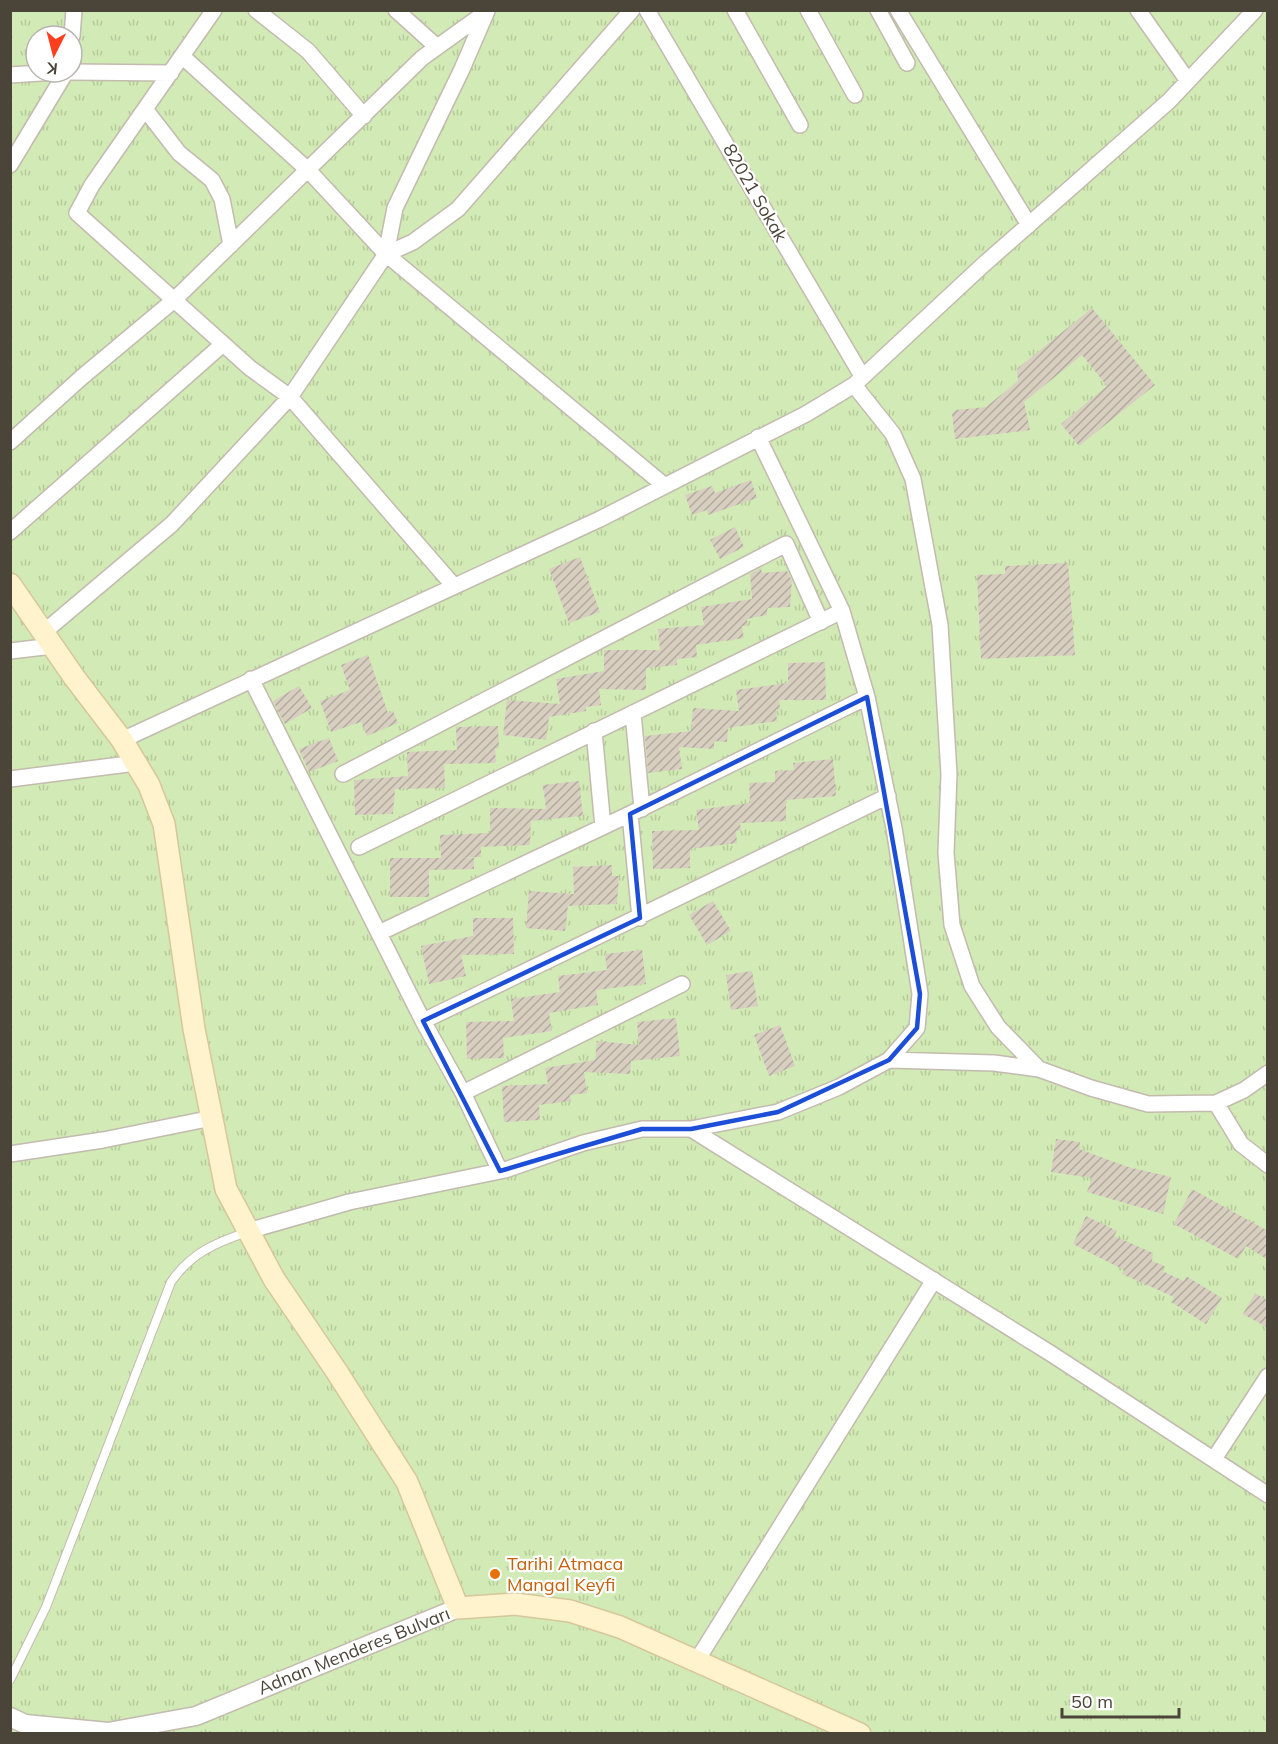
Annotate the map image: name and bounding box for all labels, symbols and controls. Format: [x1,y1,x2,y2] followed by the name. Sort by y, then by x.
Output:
[24,24,84,84] north arrow
[45,58,59,79] text: K
[718,140,793,247] street label: 82021 Sokak
[507,1552,623,1596] place label: Tarihi Atmaca Mangal Keyfi
[488,1567,502,1581] marker: Tarihi Atmaca Mangal Keyfi
[255,1602,453,1700] street label: Adnan Menderes Bulvarı
[1062,1681,1179,1719] scale bar
[1071,1690,1113,1713] text: 50 m

